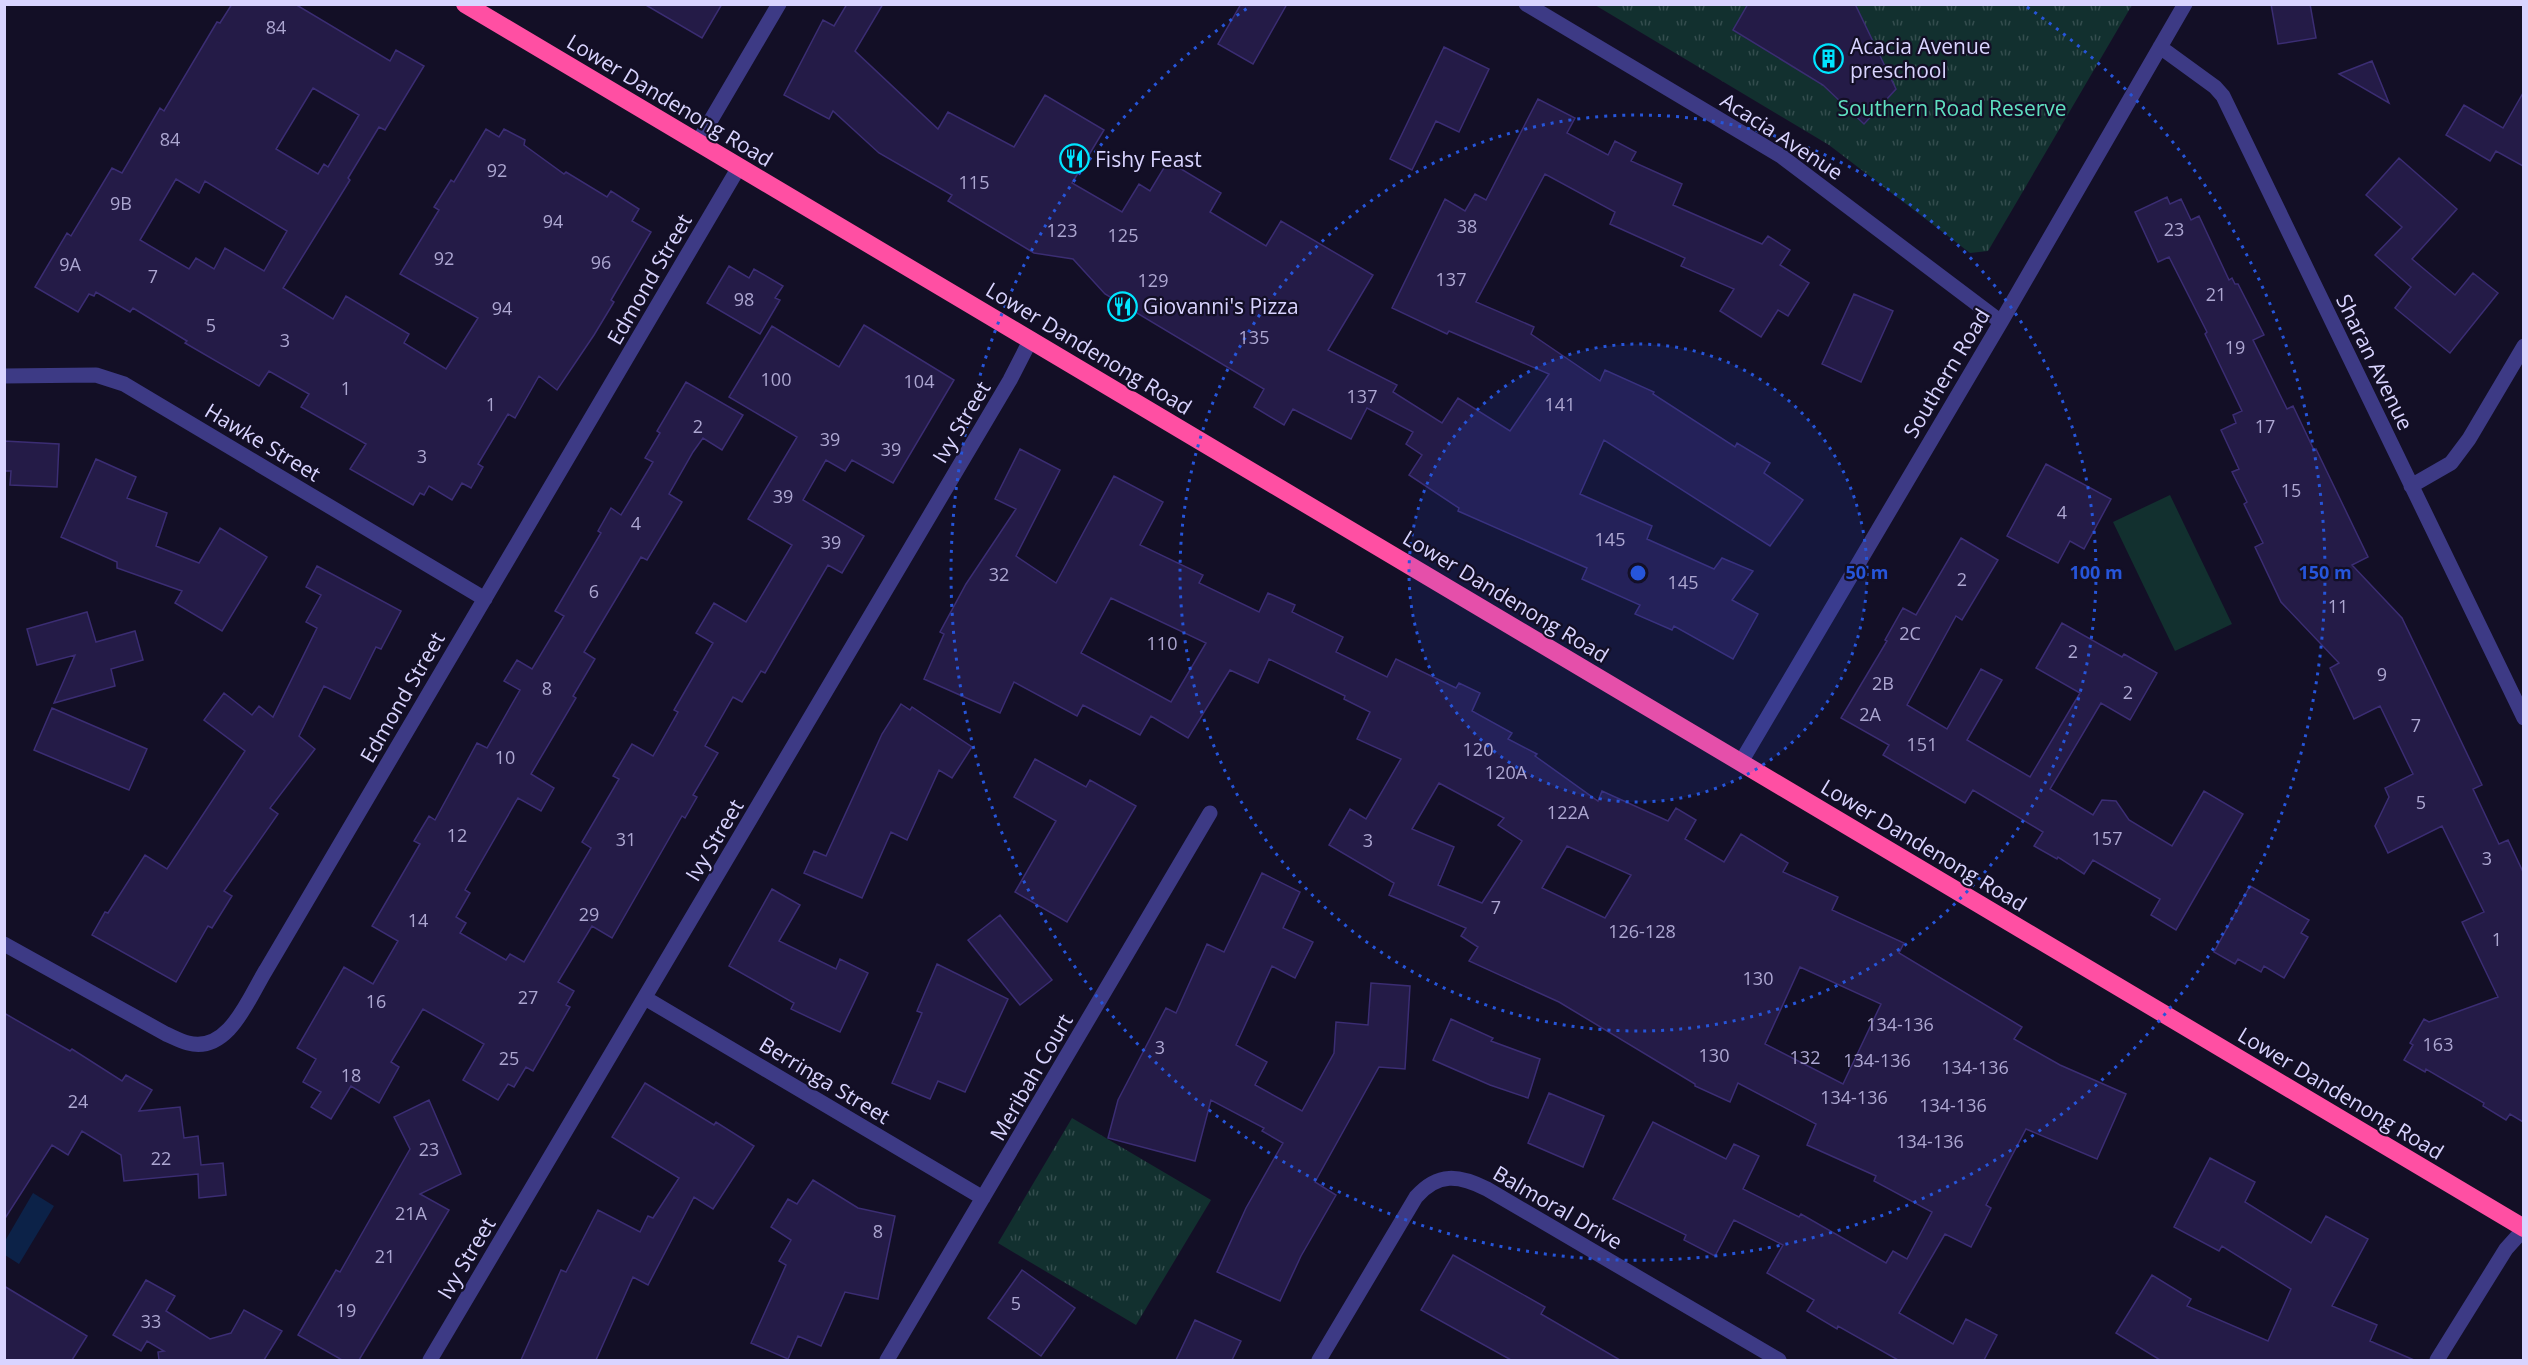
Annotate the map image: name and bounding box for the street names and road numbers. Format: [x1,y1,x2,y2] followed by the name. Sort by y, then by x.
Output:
[562,27,778,173] street label: Lower Dandenong Road
[1715,86,1849,186] street label: Acacia Avenue
[600,209,698,349] street label: Edmond Street
[981,275,1197,421] street label: Lower Dandenong Road
[2330,289,2420,435] street label: Sharan Avenue
[1896,303,1996,443] street label: Southern Road
[926,376,996,468] street label: Ivy Street
[200,396,326,488] street label: Hawke Street
[1398,523,1614,669] street label: Lower Dandenong Road
[353,627,451,767] street label: Edmond Street
[1816,772,2032,918] street label: Lower Dandenong Road
[679,794,749,886] street label: Ivy Street
[983,1008,1079,1146] street label: Meribah Court
[2233,1020,2449,1166] street label: Lower Dandenong Road
[754,1030,896,1130] street label: Berringa Street
[1488,1159,1628,1255] street label: Balmoral Drive
[431,1212,501,1304] street label: Ivy Street

